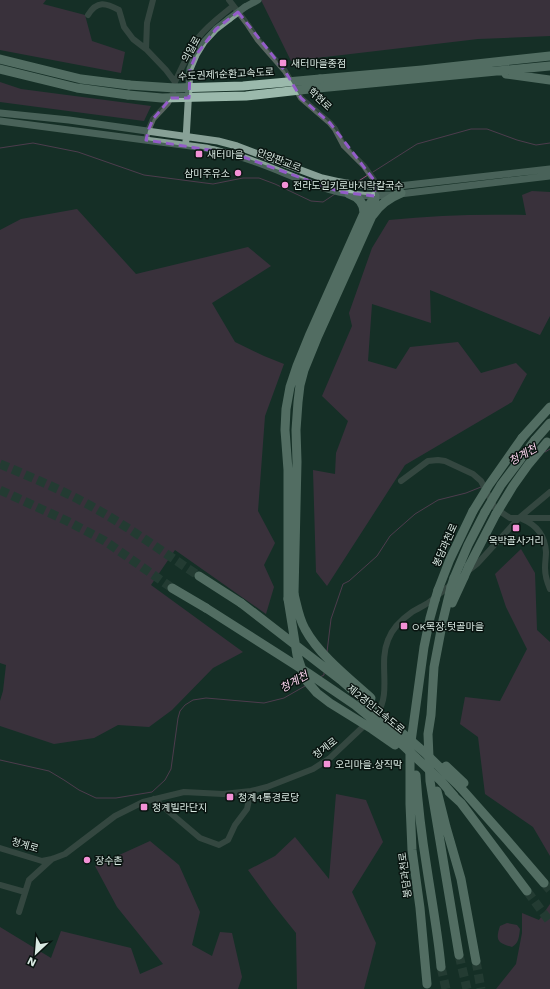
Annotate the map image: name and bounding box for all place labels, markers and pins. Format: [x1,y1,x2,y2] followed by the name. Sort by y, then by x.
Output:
[278,58,288,68] marker: 새터마을종점
[291,58,346,69] place label: 새터마을종점
[194,149,204,159] marker: 새터마을
[207,149,244,160] place label: 새터마을
[184,168,230,179] place label: 삼미주유소
[233,168,243,178] marker: 삼미주유소
[280,180,290,190] marker: 전라도일키로바지락칼국수
[293,180,403,191] place label: 전라도일키로바지락칼국수
[511,523,521,533] marker: 옥박골사거리
[488,535,544,546] place label: 옥박골사거리
[399,621,409,631] marker: OK목장.텃골마을
[412,621,484,632] place label: OK목장.텃골마을
[322,759,332,769] marker: 오리마을.상직막
[335,759,403,770] place label: 오리마을.상직막
[225,792,235,802] marker: 청계4통경로당
[238,792,299,803] place label: 청계4통경로당
[139,802,149,812] marker: 청계빌라단지
[152,802,207,813] place label: 청계빌라단지
[82,855,92,865] marker: 장수촌
[95,855,123,866] place label: 장수촌

